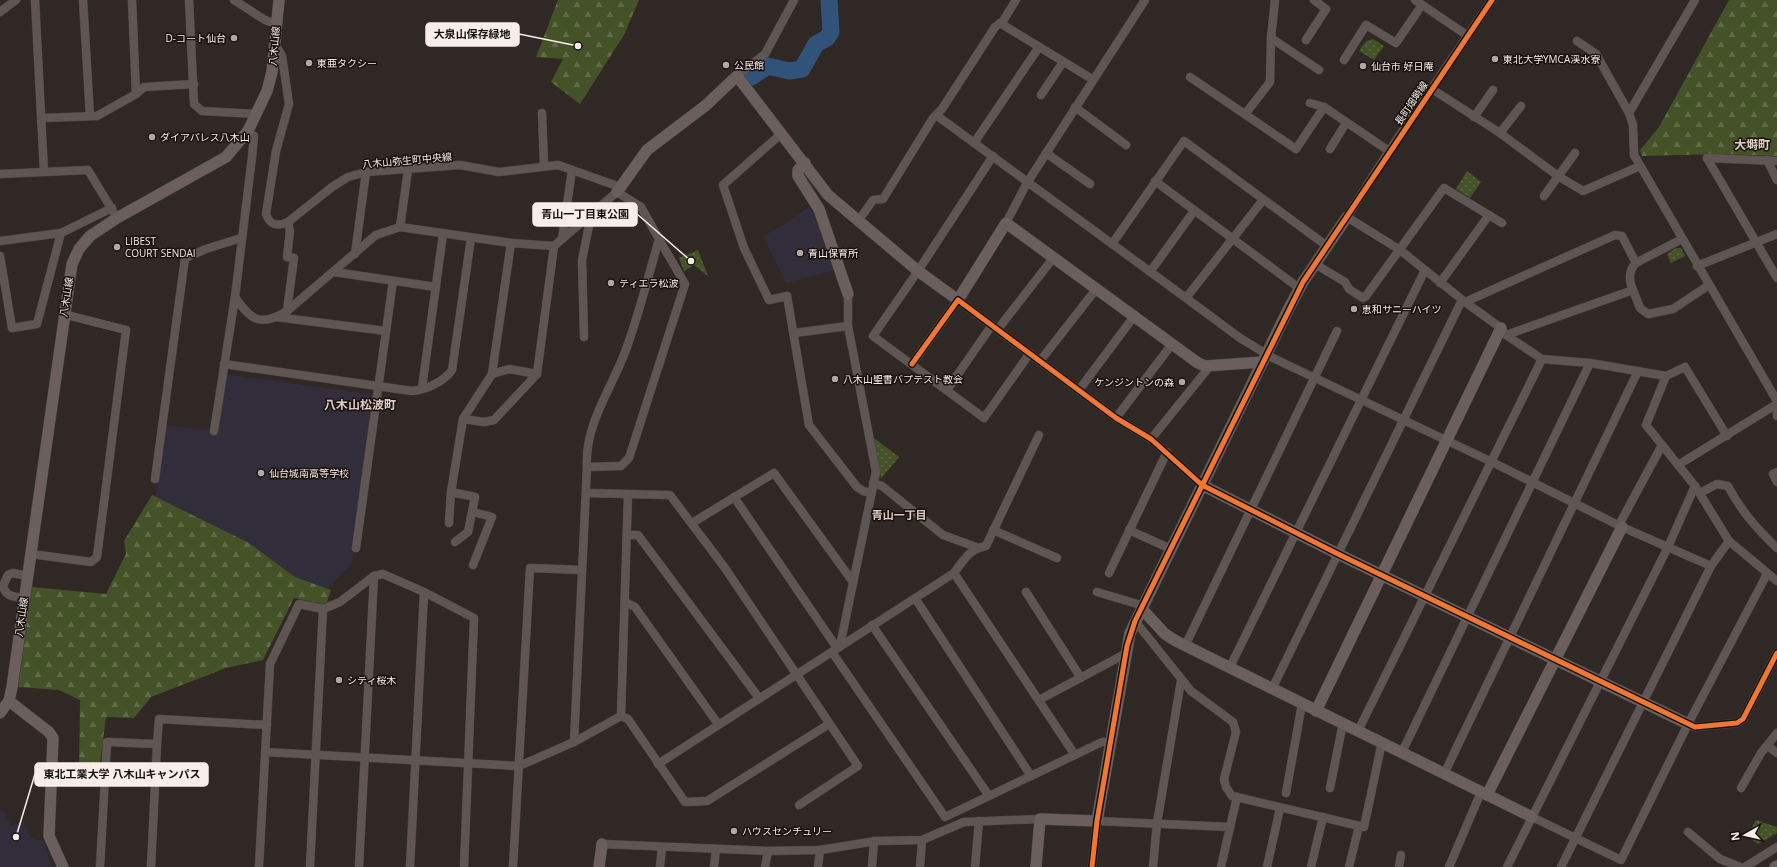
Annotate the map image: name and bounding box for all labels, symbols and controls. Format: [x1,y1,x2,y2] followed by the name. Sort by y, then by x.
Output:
[426,23,519,46] callout: 大泉山保存緑地
[265,25,283,67] street label: 八木山線
[434,26,511,41] text: 大泉山保存緑地
[166,31,226,45] place label: D-コート仙台
[229,33,239,43] marker: D-コート仙台
[1503,52,1600,66] place label: 東北大学YMCA渓水寮
[1490,54,1500,64] marker: 東北大学YMCA渓水寮
[317,56,377,70] place label: 東亜タクシー
[304,58,314,68] marker: 東亜タクシー
[734,58,764,72] place label: 公民館
[1371,59,1434,73] place label: 仙台市 好日庵
[721,60,731,70] marker: 公民館
[1358,61,1368,71] marker: 仙台市 好日庵
[1391,78,1431,128] street label: 長町畑塒線
[160,130,250,144] place label: ダイアパレス八木山
[147,132,157,142] marker: ダイアパレス八木山
[1734,136,1770,153] district label: 大塒町
[362,149,452,171] street label: 八木山弥生町中央線
[533,203,637,226] callout: 青山一丁目東公園
[541,206,629,221] text: 青山一丁目東公園
[125,234,196,260] place label: LIBEST COURT SENDAI
[112,242,122,252] marker: LIBEST COURT SENDAI
[808,246,858,260] place label: 青山保育所
[795,248,805,258] marker: 青山保育所
[56,276,76,318] street label: 八木山線
[619,276,678,290] place label: ティエラ松波
[606,278,616,288] marker: ティエラ松波
[1362,302,1442,316] place label: 恵和サニーハイツ
[1349,304,1359,314] marker: 恵和サニーハイツ
[843,372,963,386] place label: 八木山聖書バプテスト教会
[830,374,840,384] marker: 八木山聖書バプテスト教会
[1094,375,1174,389] place label: ケンジントンの森
[1177,377,1187,387] marker: ケンジントンの森
[324,396,396,413] district label: 八木山松波町
[269,466,349,480] place label: 仙台城南高等学校
[256,468,266,478] marker: 仙台城南高等学校
[872,507,927,522] district label: 青山一丁目
[11,596,31,638] street label: 八木山線
[347,673,396,687] place label: シティ桜木
[334,675,344,685] marker: シティ桜木
[35,763,208,786] callout: 東北工業大学 八木山キャンパス
[44,766,200,781] text: 東北工業大学 八木山キャンパス
[1725,815,1765,855] north arrow
[742,824,832,838] place label: ハウスセンチュリー
[729,826,739,836] marker: ハウスセンチュリー
[1727,831,1743,842] text: N

